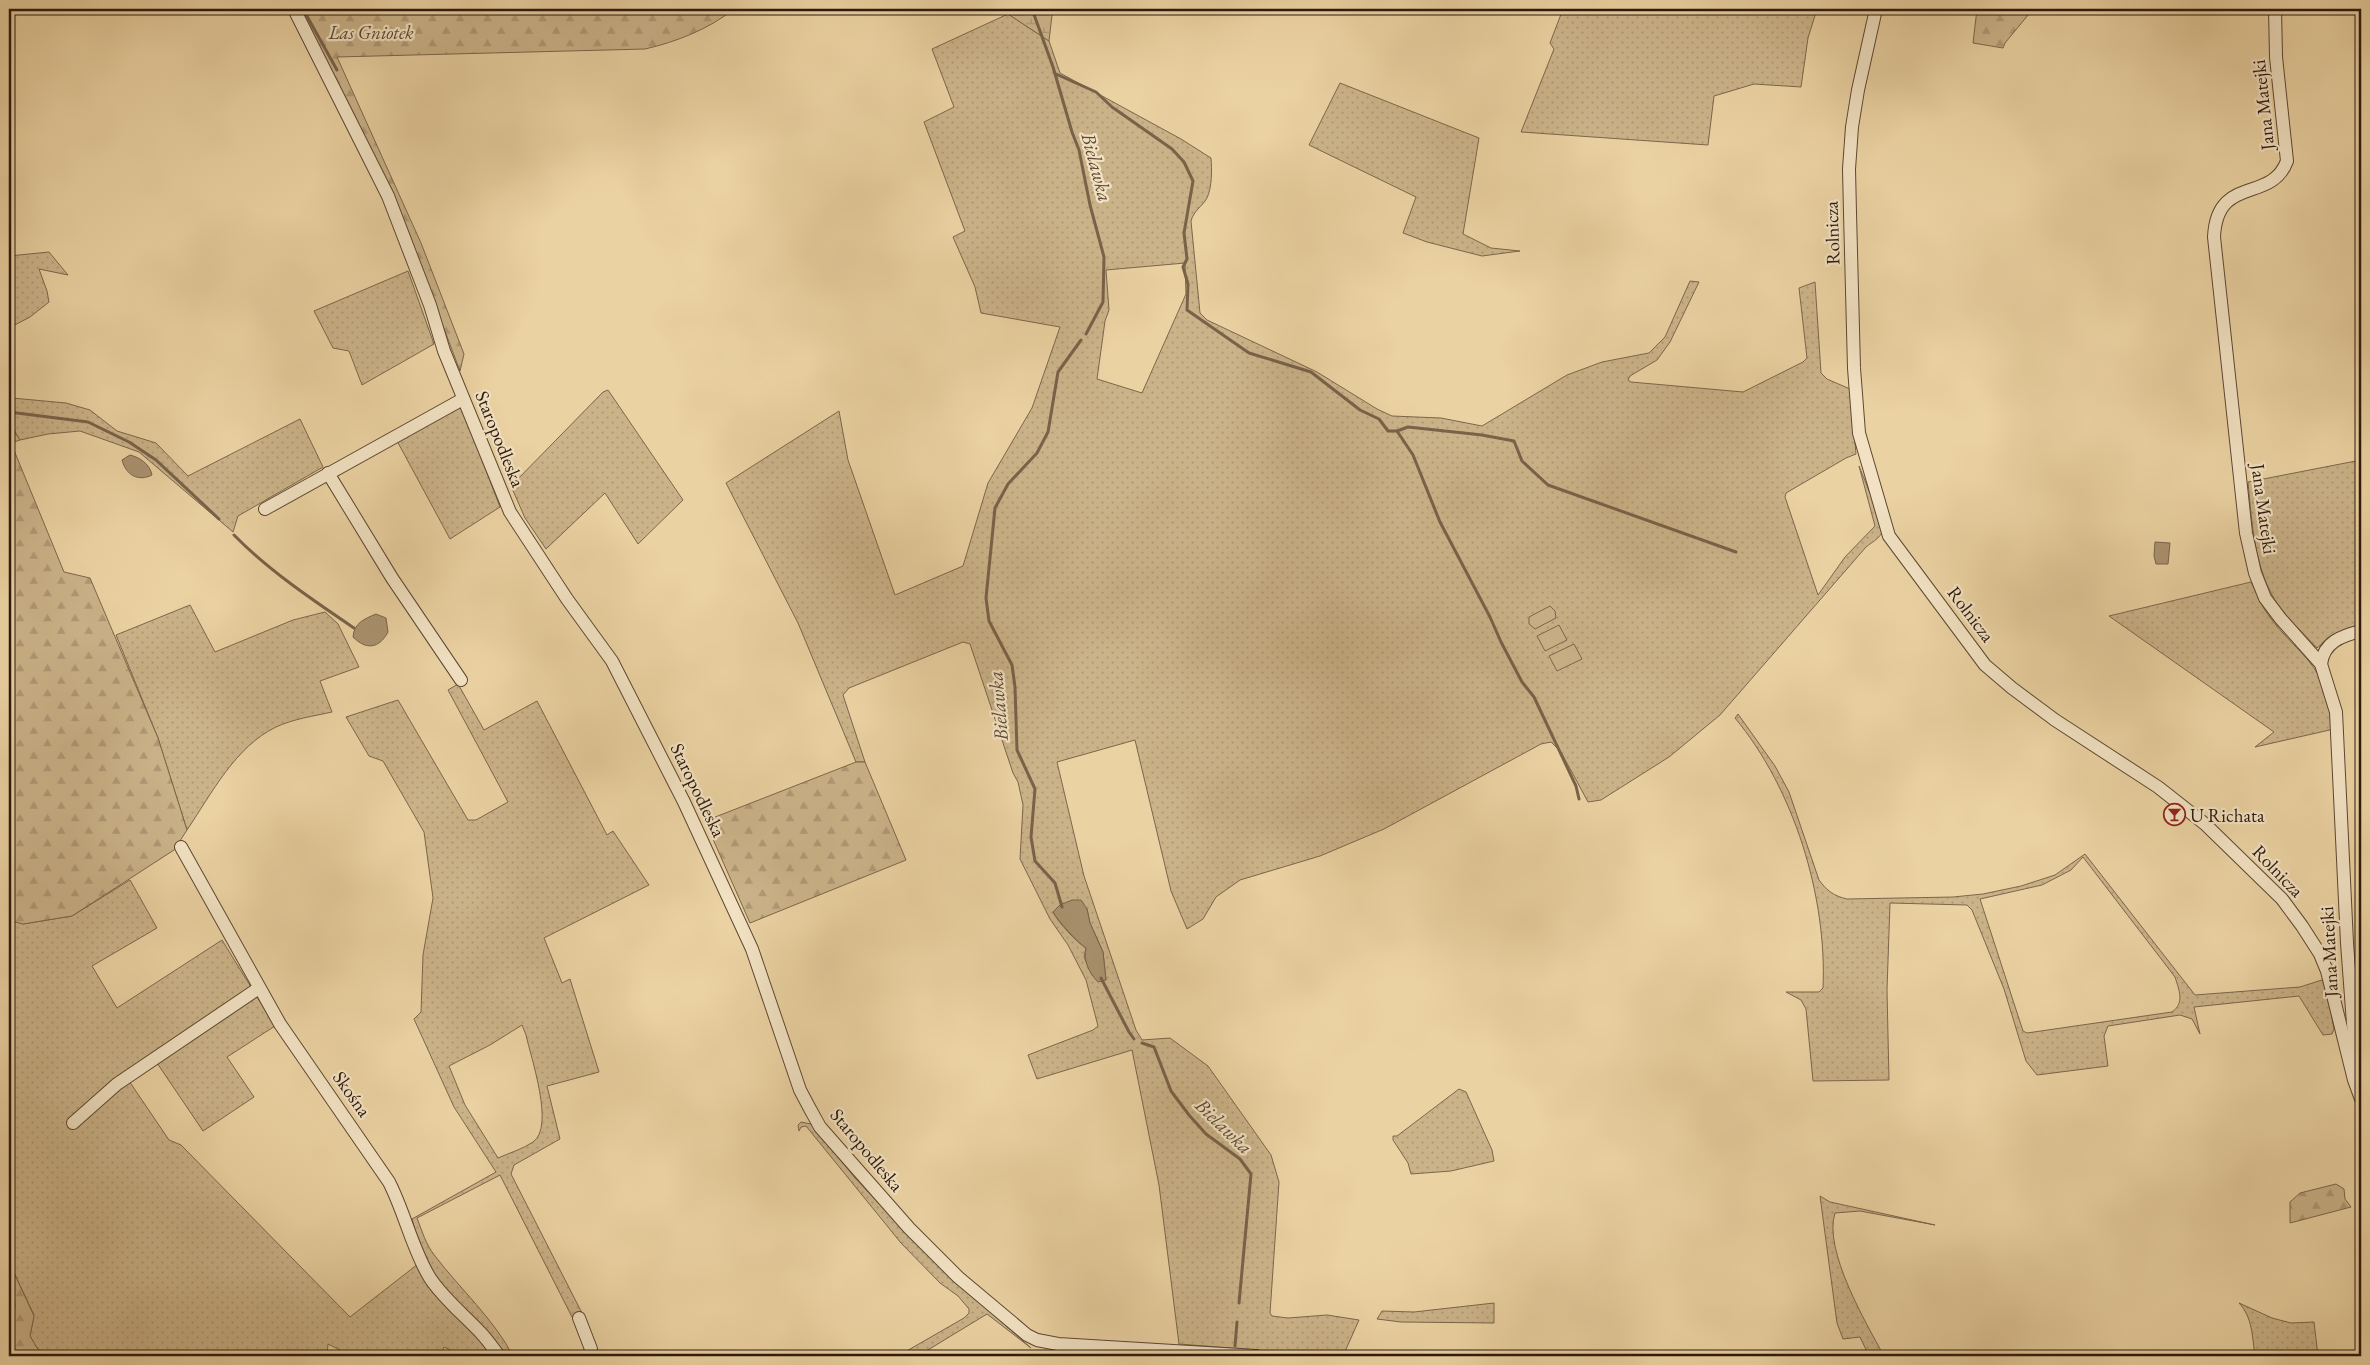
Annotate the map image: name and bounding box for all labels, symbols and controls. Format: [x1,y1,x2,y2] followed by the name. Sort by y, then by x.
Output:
[327,20,414,45] park label: Las Gniotek
[2246,58,2280,154] street label: Jana Matejki
[1075,129,1119,204] water label: Bielawka
[1818,200,1846,265] street label: Rolnicza
[469,387,531,491] street label: Staropodleska
[2245,460,2283,556] street label: Jana Matejki
[1942,581,2000,647] street label: Rolnicza
[982,670,1014,743] water label: Bielawka
[664,739,732,842] street label: Staropodleska
[2162,803,2186,827] bar icon: U Richata
[2190,803,2265,828] place label: U Richata
[2247,839,2309,903] street label: Rolnicza
[2314,906,2344,1000] street label: Jana Matejki
[327,1066,377,1122] street label: Skośna
[1189,1092,1258,1160] water label: Bielawka
[825,1103,909,1197] street label: Staropodleska

